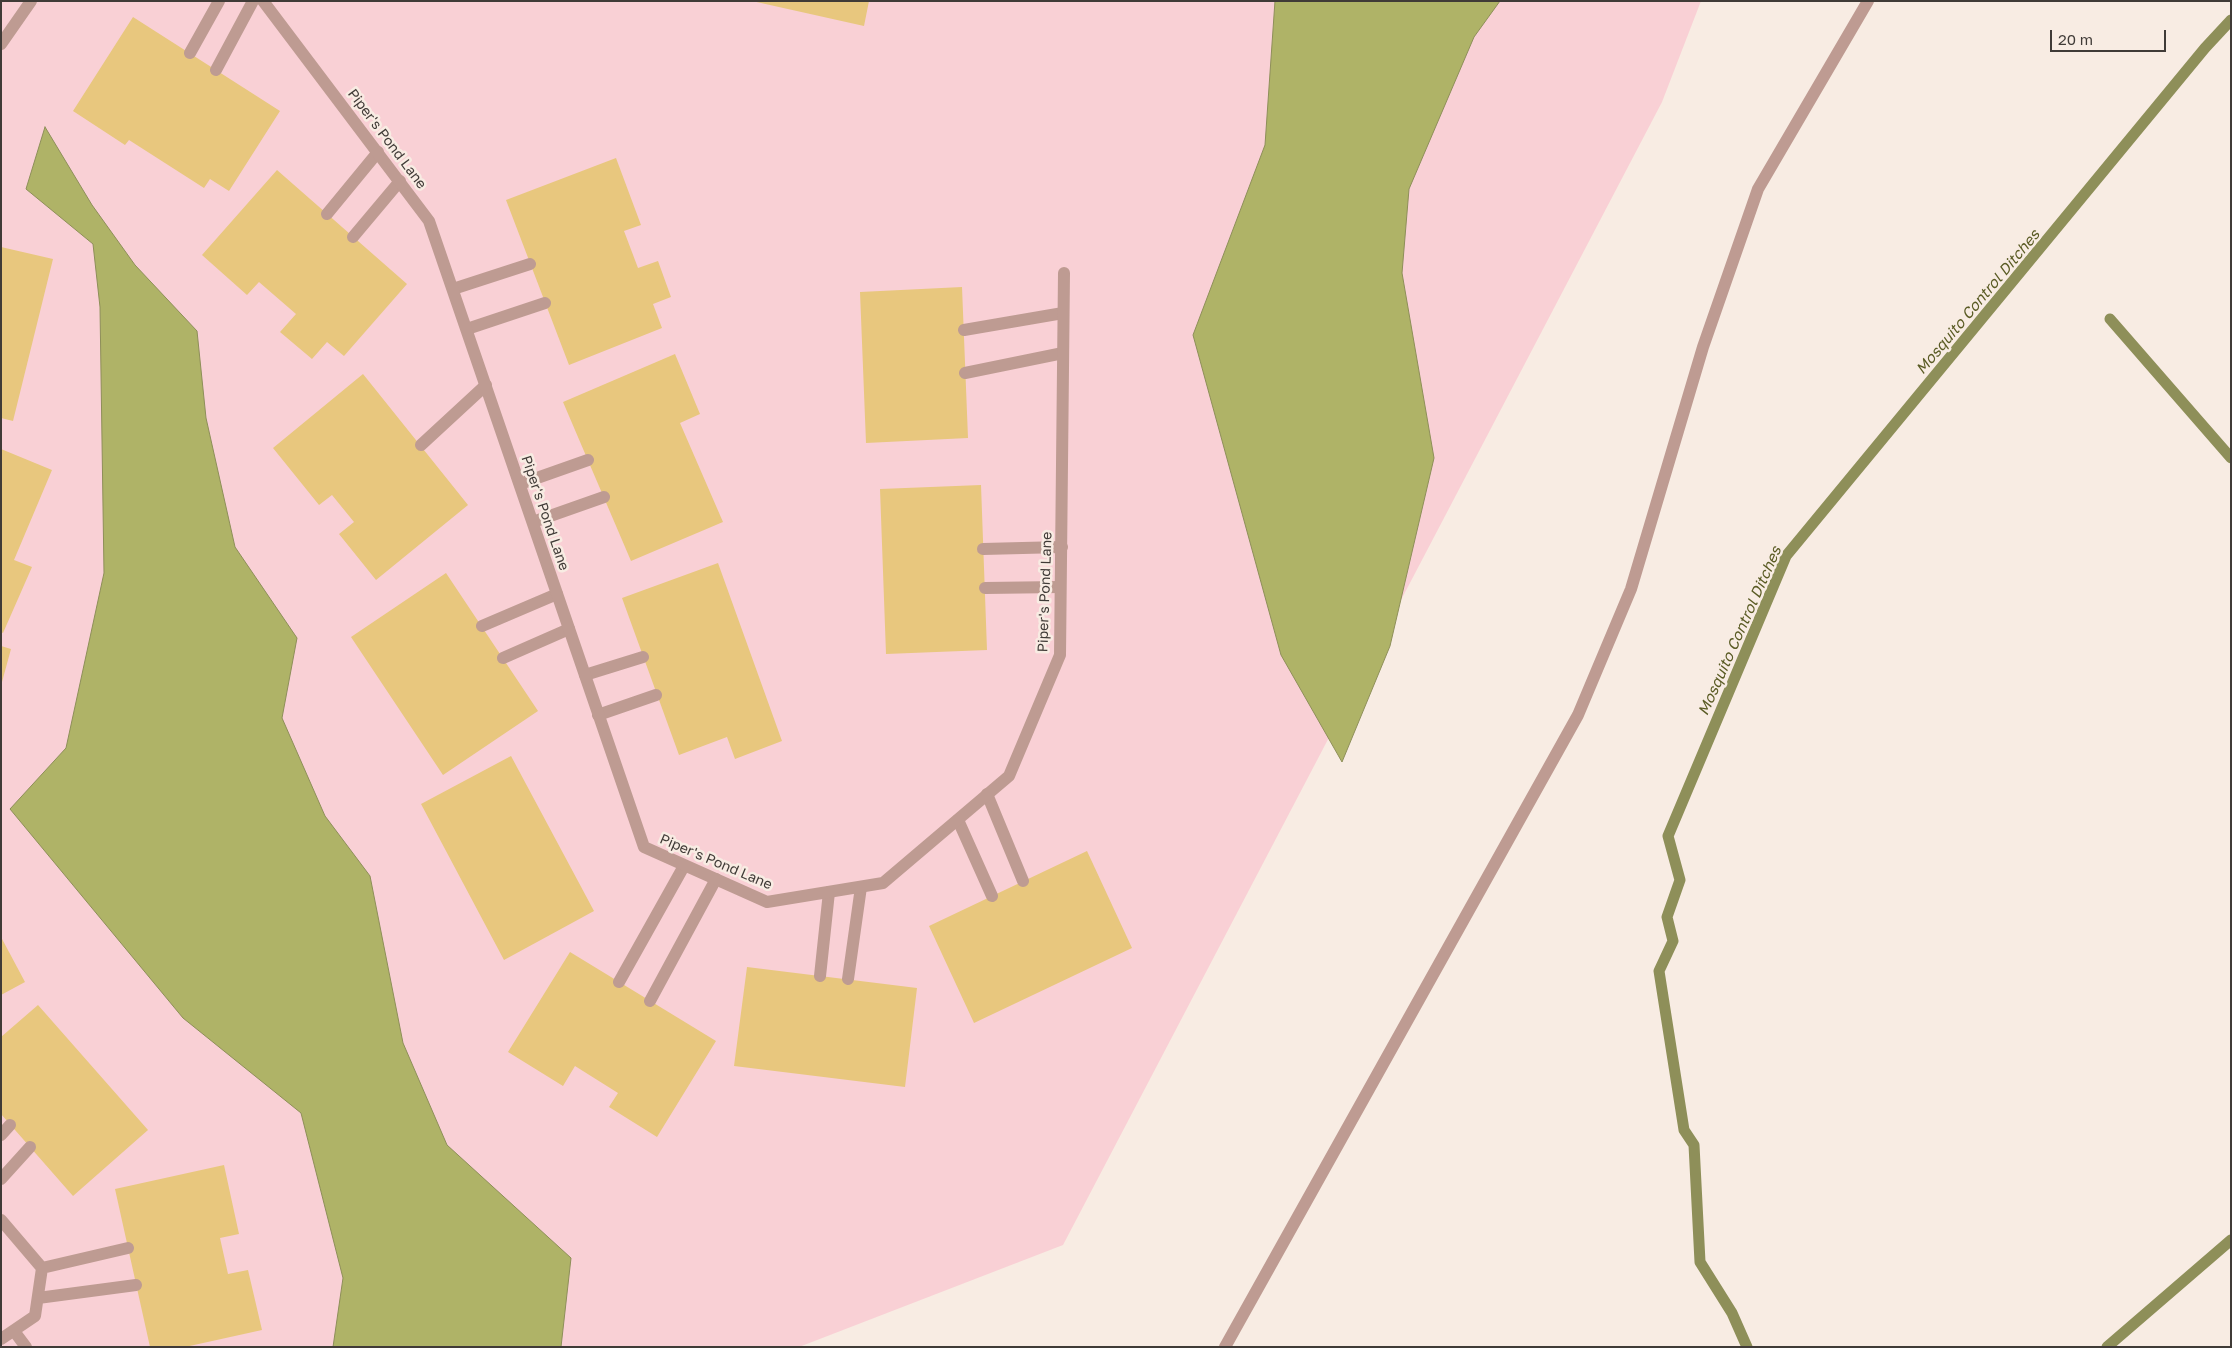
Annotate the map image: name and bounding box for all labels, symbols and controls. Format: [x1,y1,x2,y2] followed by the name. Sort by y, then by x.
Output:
[2052,20,2168,52] scale bar
[2058,30,2093,48] text: 20 m
[344,86,430,192] street label: Piper's Pond Lane
[1912,226,2044,378] water label: Mosquito Control Ditches
[517,453,573,573] street label: Piper's Pond Lane
[1035,531,1055,653] street label: Piper's Pond Lane
[1695,544,1785,718] water label: Mosquito Control Ditches
[657,831,775,893] street label: Piper's Pond Lane

